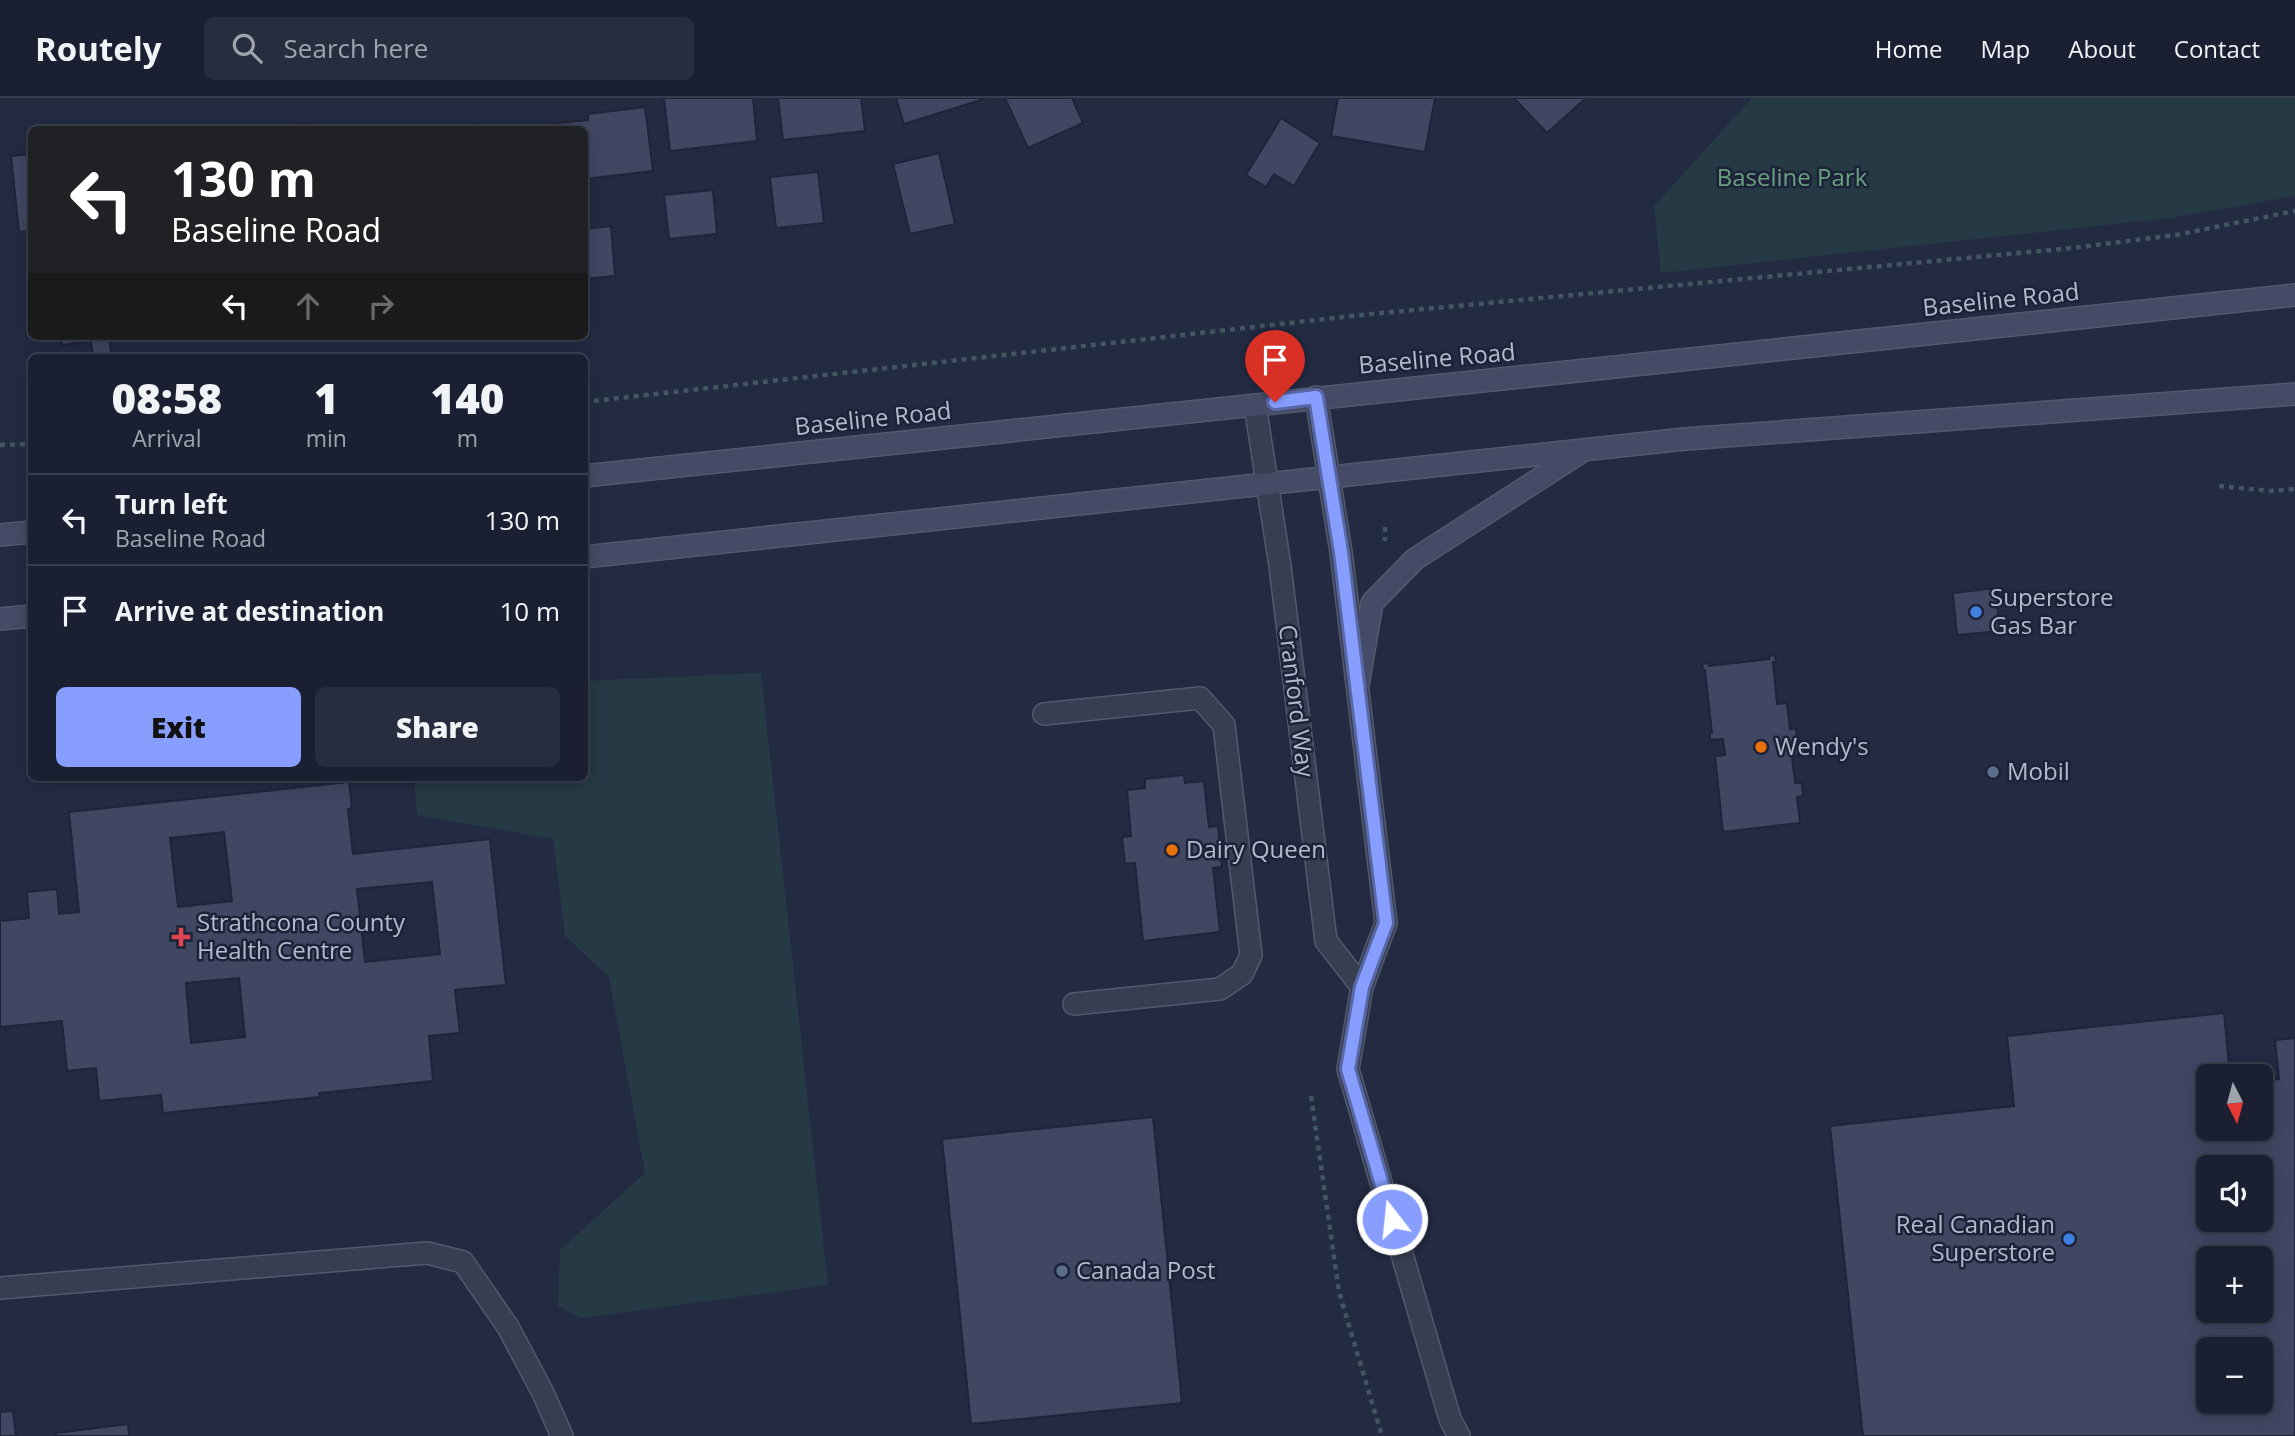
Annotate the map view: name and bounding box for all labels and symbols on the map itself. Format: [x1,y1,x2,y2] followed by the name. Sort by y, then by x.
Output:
[1717,160,1868,193] park label: Baseline Park
[1921,274,2081,323] street label: Baseline Road
[1245,330,1305,402] pin
[1357,334,1517,381] street label: Baseline Road
[793,393,953,442] street label: Baseline Road
[1990,580,2114,641] place label: Superstore Gas Bar
[1968,604,1984,620] marker: Superstore Gas Bar
[1272,623,1323,780] street label: Cranford Way
[1775,729,1869,762] place label: Wendy's
[1753,739,1769,755] marker: Wendy's
[2007,754,2070,787] place label: Mobil
[1985,764,2001,780] marker: Mobil
[1186,832,1326,865] place label: Dairy Queen
[1164,842,1180,858] marker: Dairy Queen
[197,905,406,966] place label: Strathcona County Health Centre
[171,927,191,947] marker: Strathcona County Health Centre
[2196,1064,2273,1141] north arrow
[1355,1182,1429,1256] position arrow
[1896,1207,2055,1268] place label: Real Canadian Superstore
[2061,1231,2077,1247] marker: Real Canadian Superstore
[1076,1253,1216,1286] place label: Canada Post
[1054,1263,1070,1279] marker: Canada Post

